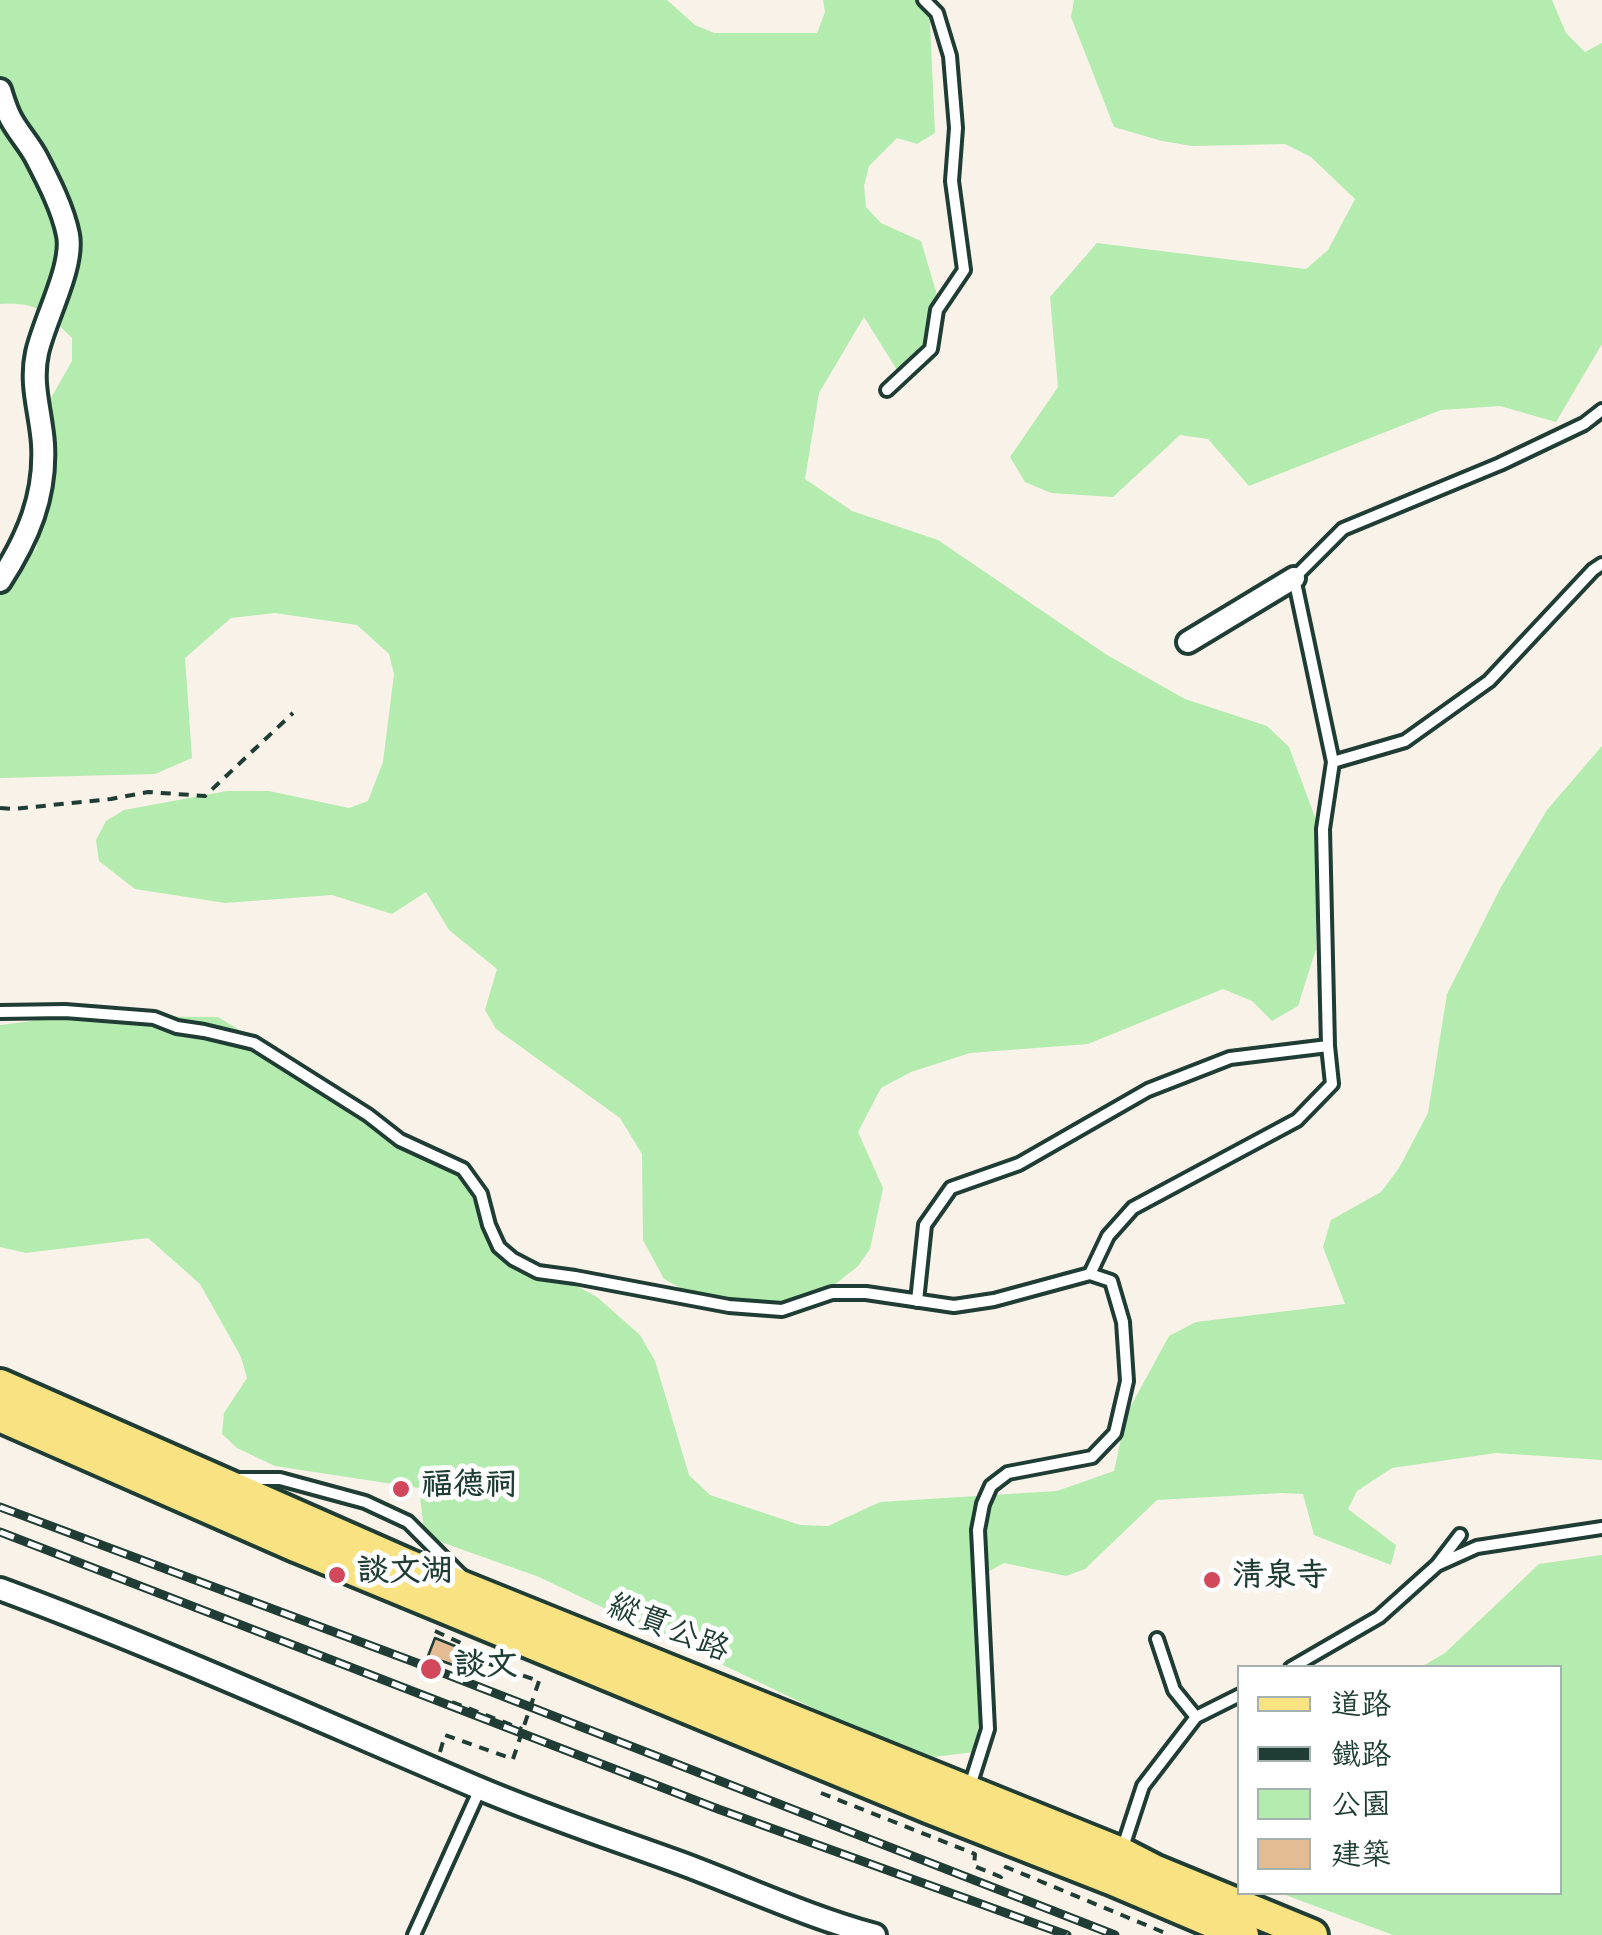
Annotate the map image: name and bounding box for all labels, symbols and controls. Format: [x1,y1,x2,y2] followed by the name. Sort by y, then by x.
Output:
[421,1470,517,1508] place label: 福德祠
[390,1478,412,1500] marker: 福德祠
[357,1556,453,1594] place label: 談文湖
[1232,1561,1328,1599] place label: 清泉寺
[326,1564,348,1586] marker: 談文湖
[1201,1569,1223,1591] marker: 清泉寺
[600,1590,734,1674] street label: 縱貫公路
[454,1650,518,1688] place label: 談文
[418,1656,444,1682] marker: 談文
[1237,1665,1562,1895] legend
[1331,1691,1391,1726] text: 道路
[1331,1741,1391,1776] text: 鐵路
[1331,1791,1391,1826] text: 公園
[1331,1841,1391,1876] text: 建築

